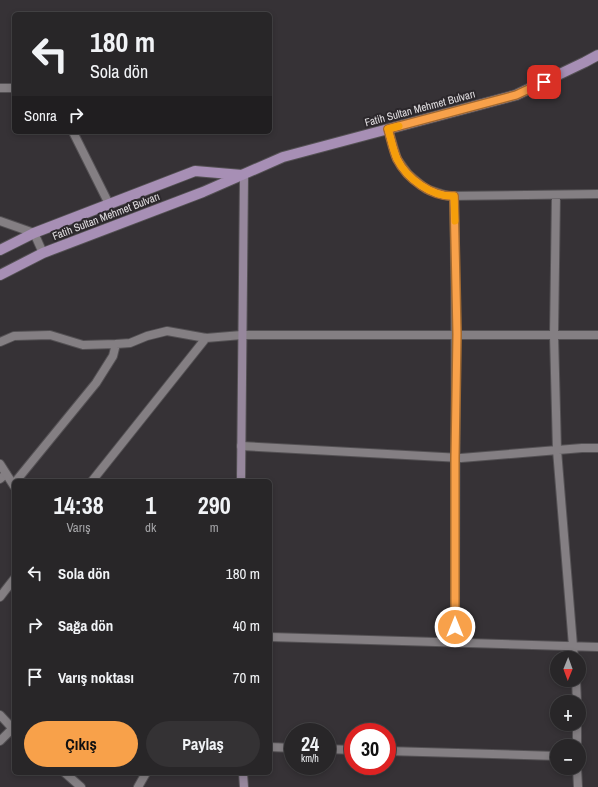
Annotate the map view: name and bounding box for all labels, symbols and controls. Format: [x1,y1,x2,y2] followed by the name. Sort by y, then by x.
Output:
[90,23,155,61] text: 180 m
[24,28,76,80] icon: left
[90,59,148,84] text: Sola dön
[527,65,561,99] pin
[533,71,555,93] icon: arrive
[363,87,477,129] street label: Fatih Sultan Mehmet Bulvarı
[65,104,87,126] icon: right
[24,105,57,126] text: Sonra
[50,189,162,243] street label: Fatih Sultan Mehmet Bulvarı
[53,489,104,521] text: 14:38
[145,489,156,521] text: 1
[198,489,231,521] text: 290
[67,519,91,536] text: Varış
[145,519,156,536] text: dk
[210,519,219,536] text: m
[24,562,46,584] icon: left
[58,563,110,584] text: Sola dön
[226,563,260,584] text: 180 m
[434,606,476,648] position arrow
[24,614,46,636] icon: right
[58,615,113,636] text: Sağa dön
[233,615,260,636] text: 40 m
[550,651,586,687] north arrow
[550,651,586,775] map controls
[24,666,46,688] icon: arrive
[58,667,134,688] text: Varış noktası
[233,667,260,688] text: 70 m
[550,695,586,731] button: +
[24,721,138,767] button: Çıkış
[146,721,260,767] button: Paylaş
[344,723,396,775] speed limit sign: 30
[301,730,319,757] text: 24
[550,739,586,775] button: −
[301,752,319,765] text: km/h

